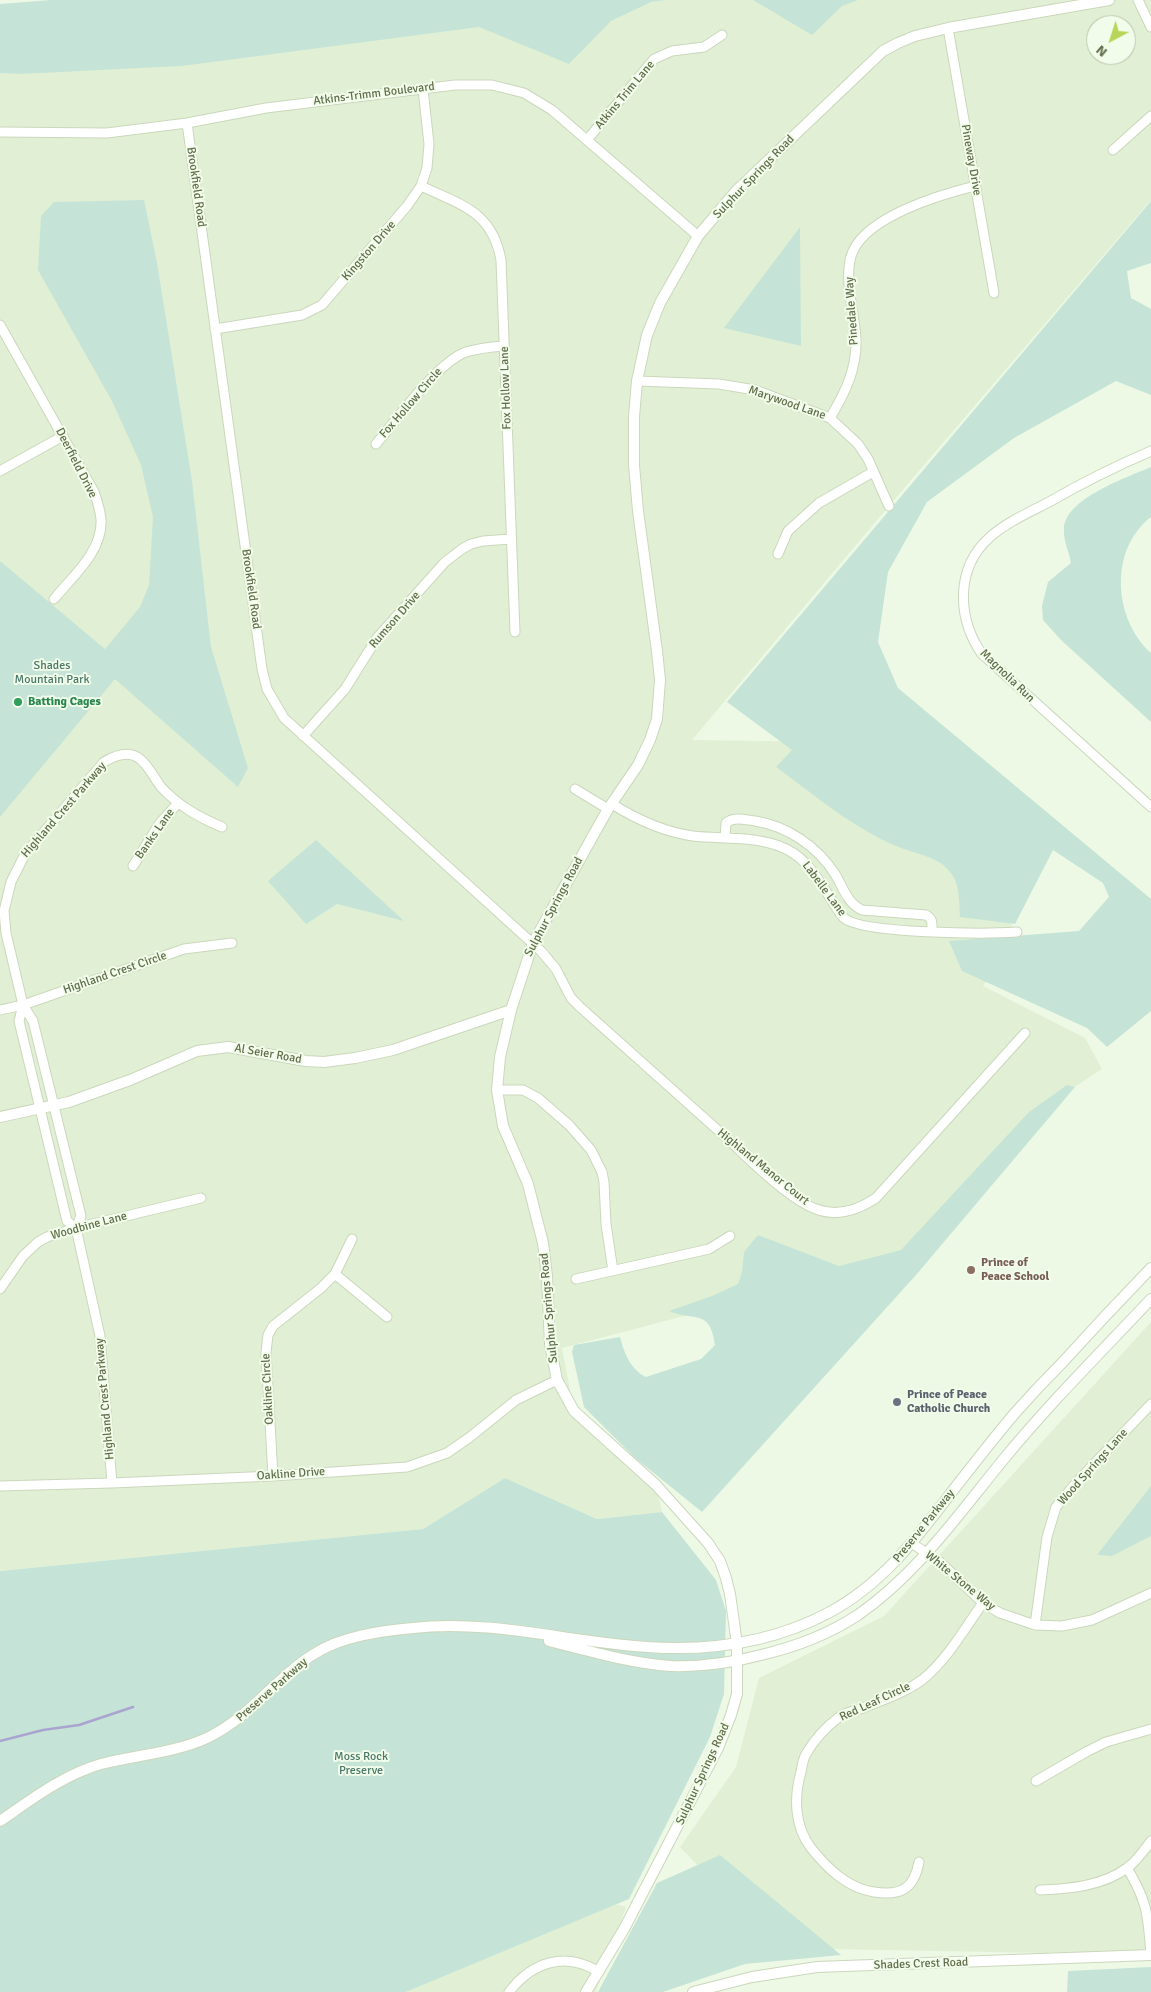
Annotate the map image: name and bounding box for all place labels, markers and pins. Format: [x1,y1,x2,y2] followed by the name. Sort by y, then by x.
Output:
[28,695,101,709] place label: Batting Cages
[12,696,24,708] marker: Batting Cages
[981,1256,1049,1284] place label: Prince of Peace School
[965,1264,977,1276] marker: Prince of Peace School
[907,1388,990,1416] place label: Prince of Peace Catholic Church
[891,1396,903,1408] marker: Prince of Peace Catholic Church

